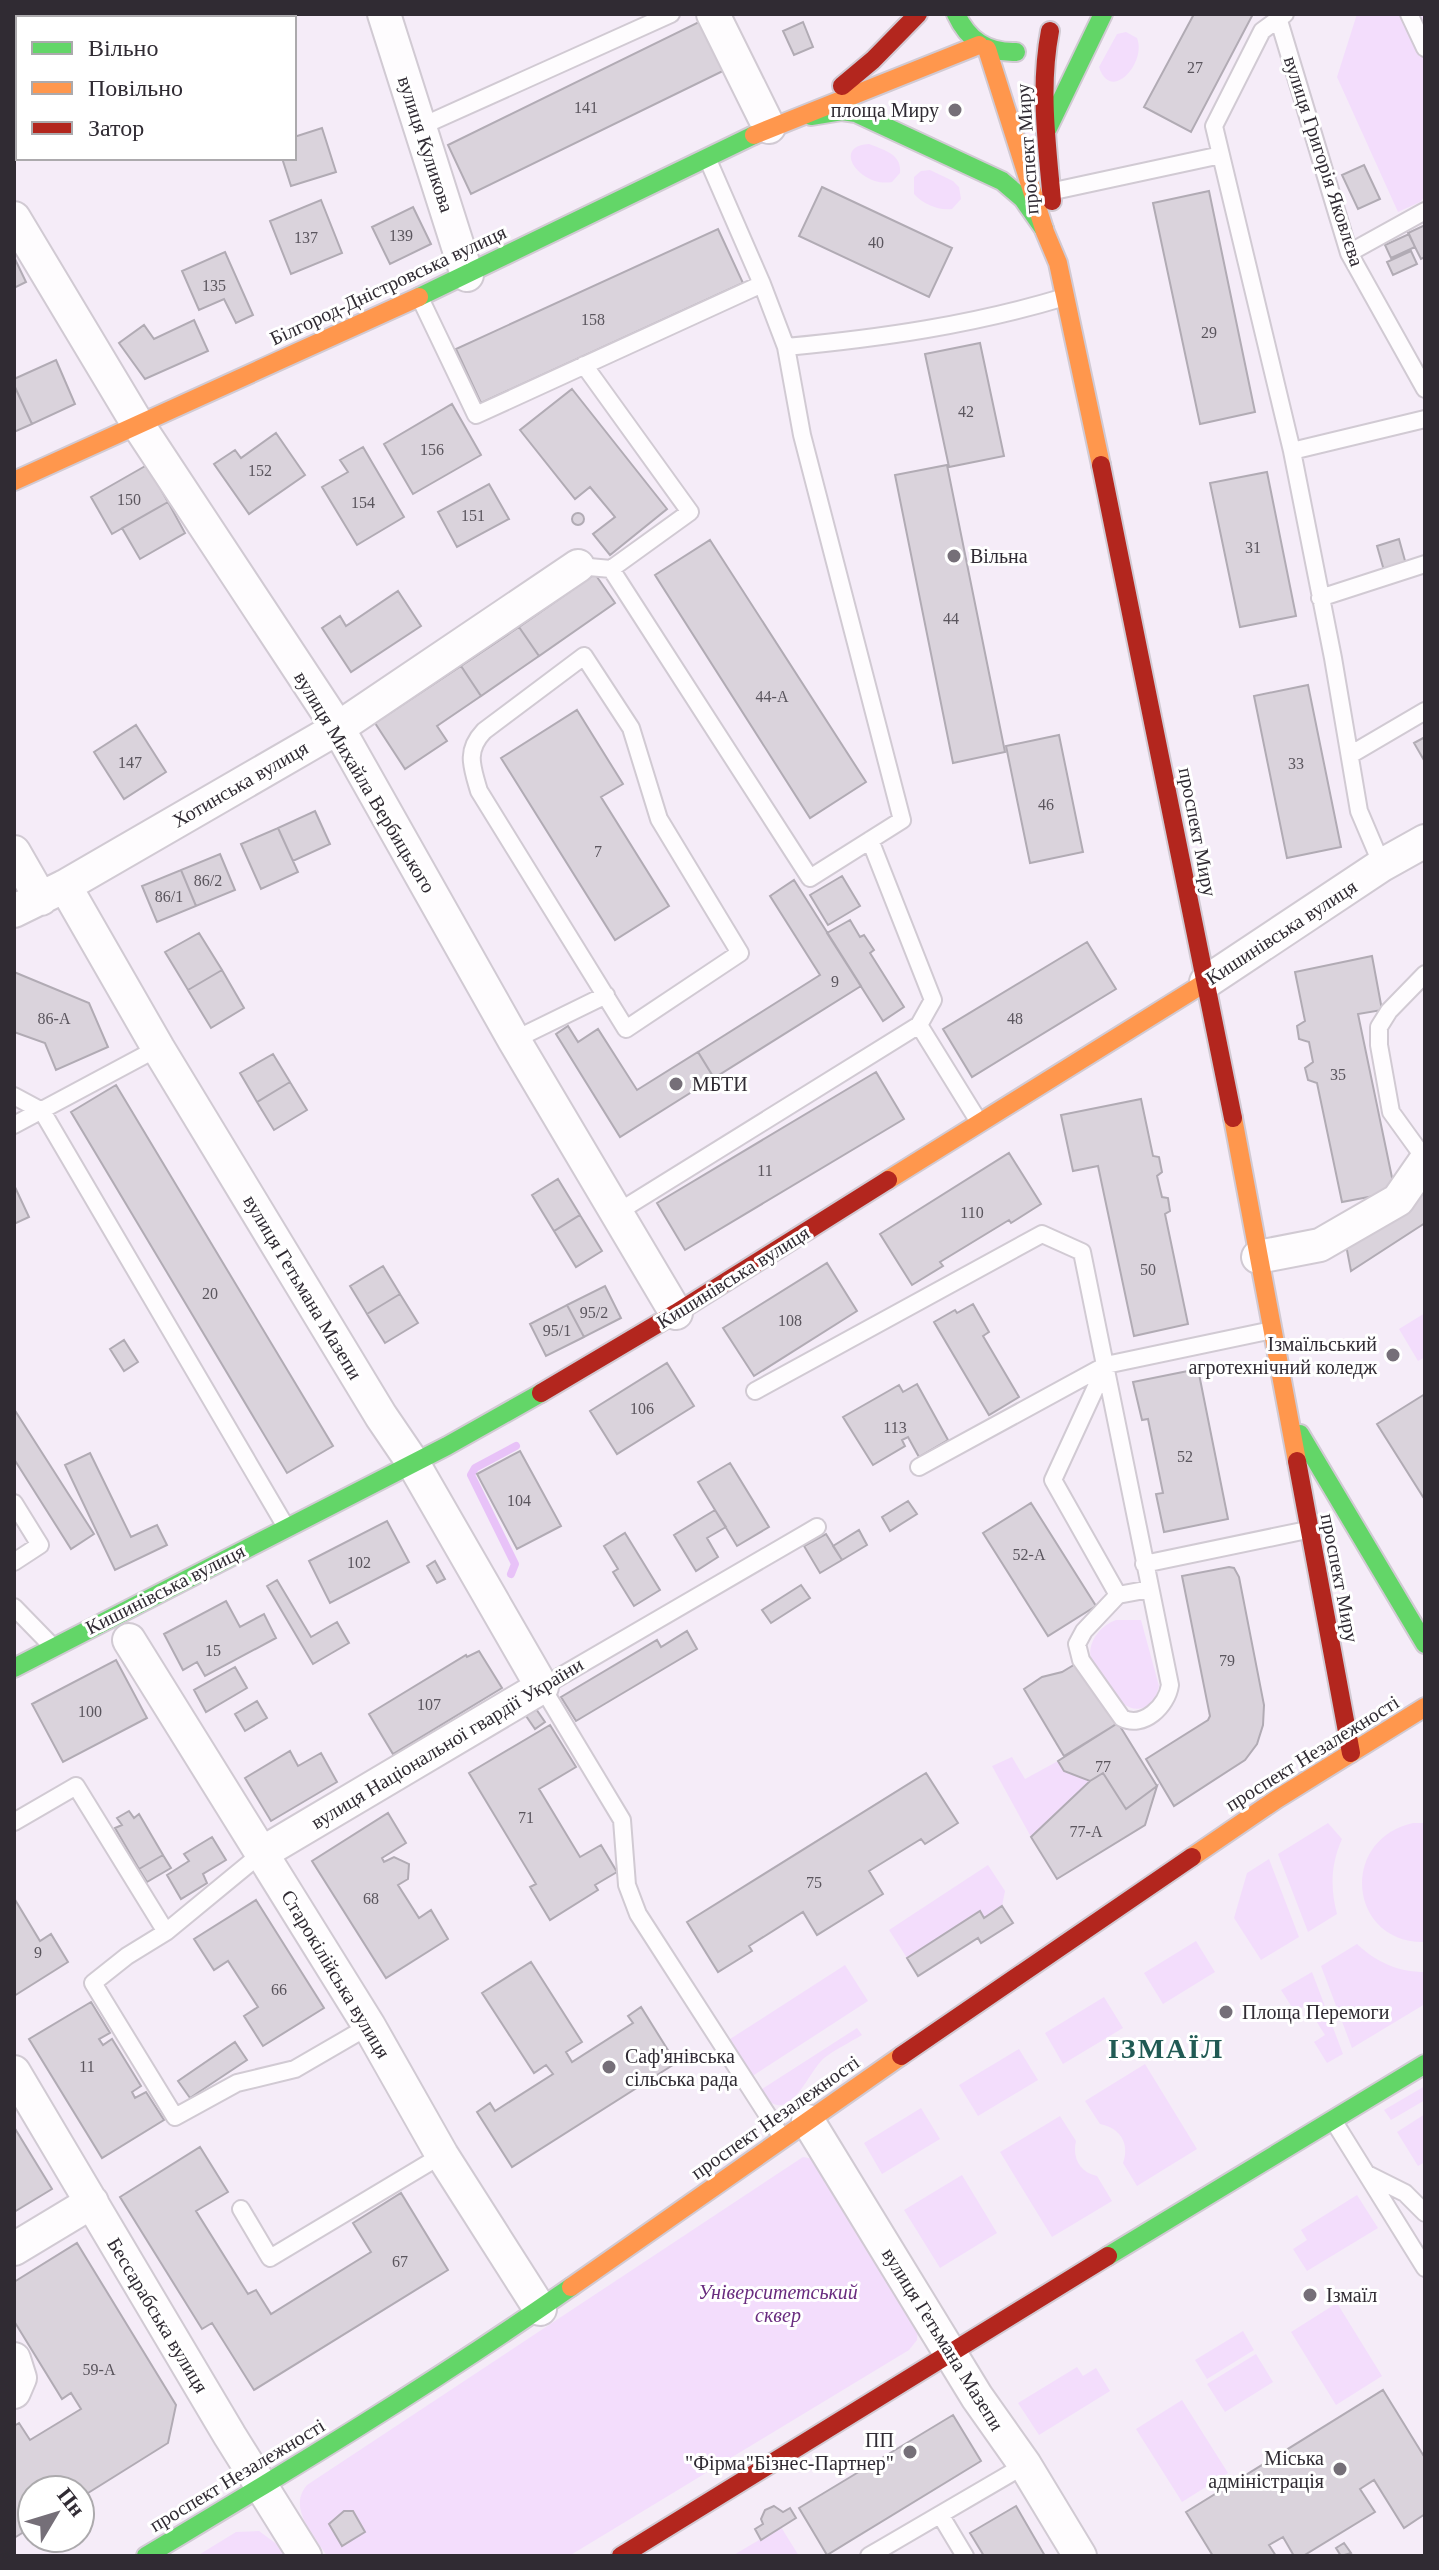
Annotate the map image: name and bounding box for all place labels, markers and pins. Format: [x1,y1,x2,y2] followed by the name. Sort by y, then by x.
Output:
[831,99,939,122] place label: площа Миру
[946,101,964,119] marker: площа Миру
[970,545,1028,567] place label: Вільна
[945,547,963,565] marker: Вільна
[692,1073,748,1095] place label: МБТИ
[667,1075,685,1093] marker: МБТИ
[1188,1333,1377,1379] place label: Ізмаїльський агротехнічний коледж
[1384,1346,1402,1364] marker: Ізмаїльський агротехнічний коледж
[1242,2001,1390,2024] place label: Площа Перемоги
[1217,2003,1235,2021] marker: Площа Перемоги
[625,2045,738,2091] place label: Саф'янівська сільська рада
[600,2058,618,2076] marker: Саф'янівська сільська рада
[1326,2284,1377,2306] place label: Ізмаїл
[1301,2286,1319,2304] marker: Ізмаїл
[685,2429,894,2475] place label: ПП "Фірма"Бізнес-Партнер"
[901,2443,919,2461] marker: ПП "Фірма"Бізнес-Партнер"
[1208,2447,1324,2493] place label: Міська адміністрація
[1331,2460,1349,2478] marker: Міська адміністрація

